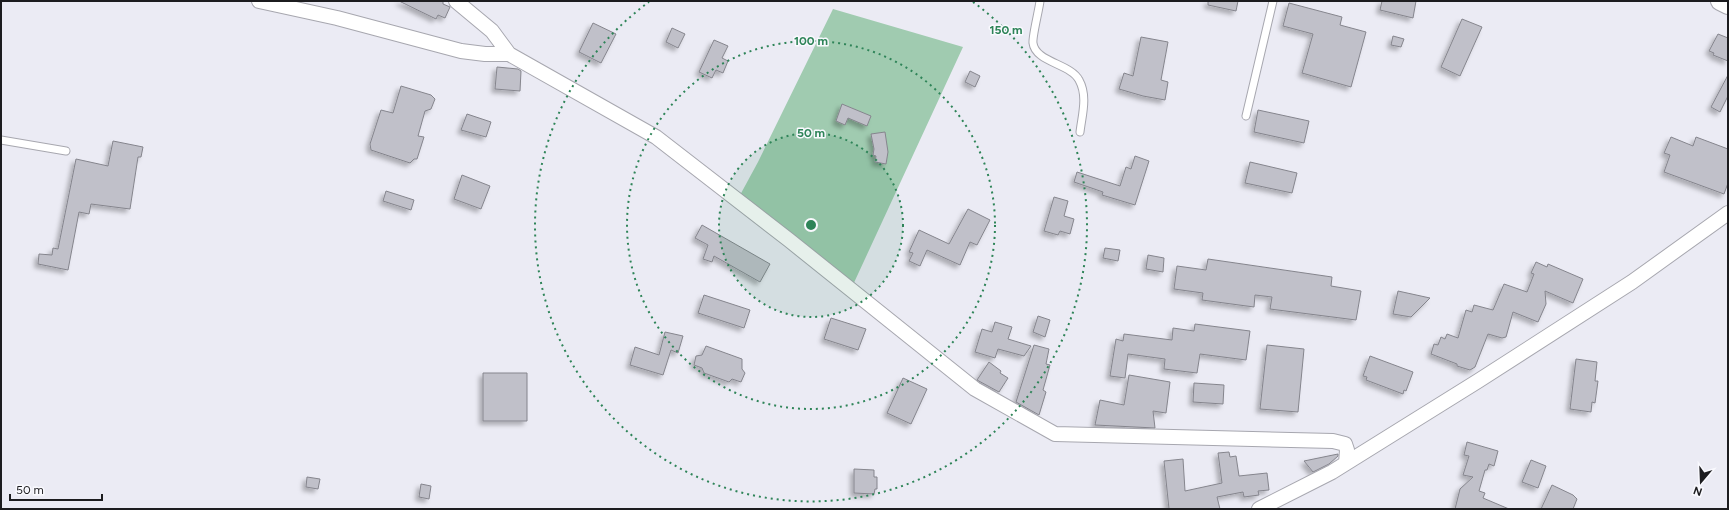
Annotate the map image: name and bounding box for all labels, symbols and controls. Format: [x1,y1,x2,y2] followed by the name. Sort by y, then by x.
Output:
[989,23,1023,37] text: 150 m
[794,34,828,48] text: 100 m
[797,126,825,140] text: 50 m
[804,218,818,232] centre of rings
[1681,462,1721,502] north arrow
[10,476,102,502] scale bar
[16,483,44,497] text: 50 m
[1692,483,1704,499] text: N

